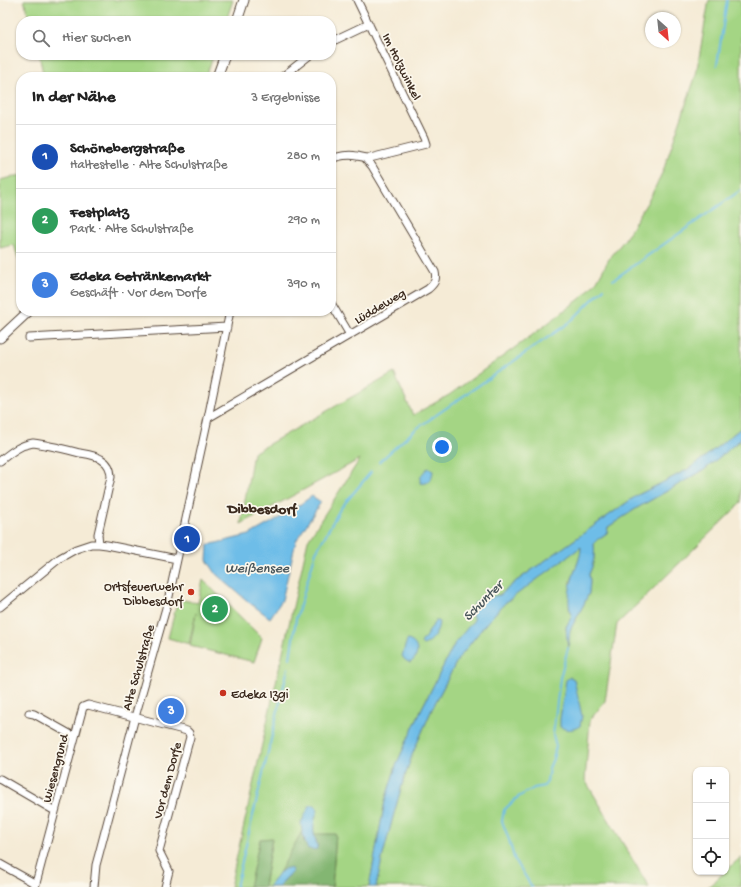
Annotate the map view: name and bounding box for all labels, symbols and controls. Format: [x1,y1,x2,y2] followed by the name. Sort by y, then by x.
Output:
[645,12,681,48] north arrow
[16,16,336,60] search box
[30,27,52,49] icon: search
[62,29,131,47] text: Hier suchen
[378,31,423,103] street label: Im Holzwinkel
[32,88,115,108] text: In der Nähe
[251,91,320,106] text: 3 Ergebnisse
[70,140,184,158] text: Schönebergstraße
[42,149,48,164] text: 1
[287,149,320,164] text: 280 m
[70,158,228,173] text: Haltestelle · Alte Schulstraße
[70,204,129,222] text: Festplatz
[42,213,48,228] text: 2
[287,213,320,228] text: 290 m
[70,222,194,237] text: Park · Alte Schulstraße
[70,268,210,286] text: Edeka Getränkemarkt
[42,277,48,292] text: 3
[287,277,320,292] text: 390 m
[70,286,207,301] text: Geschäft · Vor dem Dorfe
[352,286,409,328] street label: Lüddeweg
[432,437,452,457] your location
[226,501,298,519] district label: Dibbesdorf
[174,524,200,554] pin: 1
[225,561,290,578] water label: Weißensee
[460,576,510,625] water label: Schunter
[104,580,184,610] place label: Ortsfeuerwehr Dibbesdorf
[186,587,196,597] marker: Ortsfeuerwehr Dibbesdorf
[202,594,228,624] pin: 2
[120,623,159,712] street label: Alte Schulstraße
[218,688,228,698] marker: Edeka Izgi
[231,688,289,703] place label: Edeka Izgi
[158,696,184,726] pin: 3
[40,732,73,804] street label: Wiesengrund
[151,740,186,822] street label: Vor dem Dorfe
[693,767,729,875] map controls
[693,767,729,803] button: +
[693,803,729,839] button: −
[693,839,729,875] button: locate

